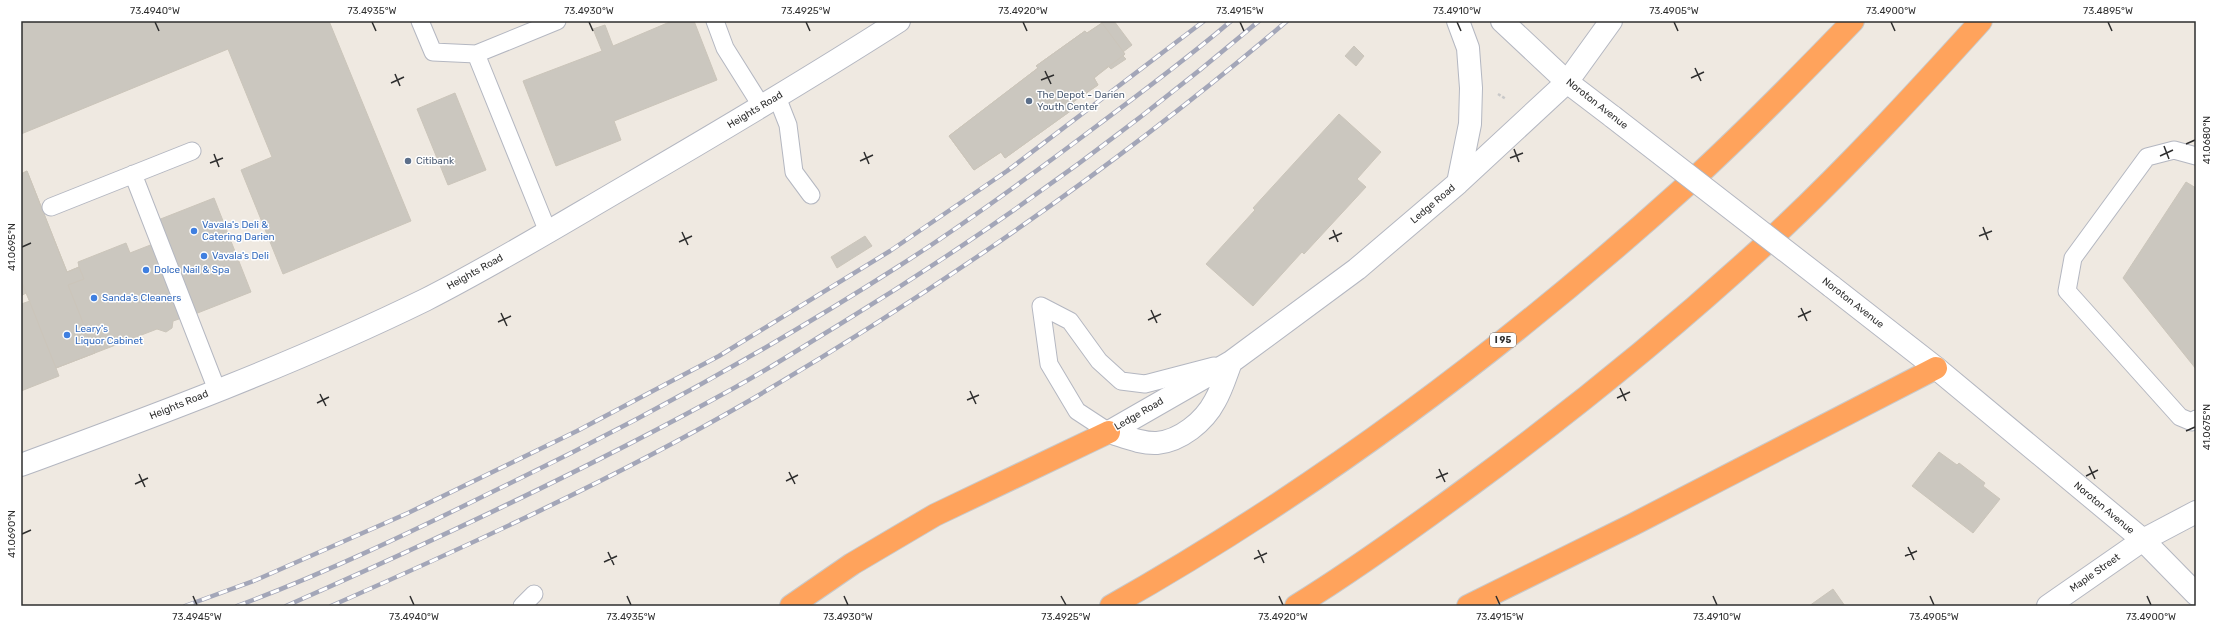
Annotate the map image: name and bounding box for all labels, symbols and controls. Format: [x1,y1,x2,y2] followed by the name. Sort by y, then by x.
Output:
[130,5,180,17] text: 73.4940°W
[347,5,397,17] text: 73.4935°W
[564,5,614,17] text: 73.4930°W
[781,5,831,17] text: 73.4925°W
[998,5,1048,17] text: 73.4920°W
[1216,5,1264,17] text: 73.4915°W
[1433,5,1481,17] text: 73.4910°W
[1649,5,1699,17] text: 73.4905°W
[1866,5,1916,17] text: 73.4900°W
[2083,5,2133,17] text: 73.4895°W
[1564,76,1631,132] street label: Noroton Avenue
[725,89,785,131] street label: Heights Road
[1037,89,1125,113] place label: The Depot - Darien Youth Center
[1024,96,1034,106] marker: The Depot - Darien Youth Center
[2201,116,2213,164] text: 41.0680°N
[416,155,455,167] place label: Citibank
[403,156,413,166] marker: Citibank
[1408,182,1458,226] street label: Ledge Road
[202,219,275,243] place label: Vavala's Deli & Catering Darien
[6,223,18,271] text: 41.0695°N
[189,226,199,236] marker: Vavala's Deli & Catering Darien
[212,250,269,262] place label: Vavala's Deli
[199,251,209,261] marker: Vavala's Deli
[445,252,505,292] street label: Heights Road
[154,264,230,276] place label: Dolce Nail & Spa
[141,265,151,275] marker: Dolce Nail & Spa
[1820,275,1887,331] street label: Noroton Avenue
[102,292,181,304] place label: Sanda's Cleaners
[89,293,99,303] marker: Sanda's Cleaners
[75,323,143,347] place label: Leary's Liquor Cabinet
[62,330,72,340] marker: Leary's Liquor Cabinet
[1490,333,1516,347] road number: I 95
[148,388,210,422] street label: Heights Road
[1112,395,1166,433] street label: Ledge Road
[2201,404,2213,450] text: 41.0675°N
[2071,479,2137,537] street label: Noroton Avenue
[6,510,18,558] text: 41.0690°N
[2067,551,2123,595] street label: Maple Street
[172,611,222,623] text: 73.4945°W
[389,611,439,623] text: 73.4940°W
[606,611,656,623] text: 73.4935°W
[823,611,873,623] text: 73.4930°W
[1041,611,1091,623] text: 73.4925°W
[1258,611,1308,623] text: 73.4920°W
[1476,611,1524,623] text: 73.4915°W
[1693,611,1741,623] text: 73.4910°W
[1909,611,1959,623] text: 73.4905°W
[2126,611,2176,623] text: 73.4900°W

